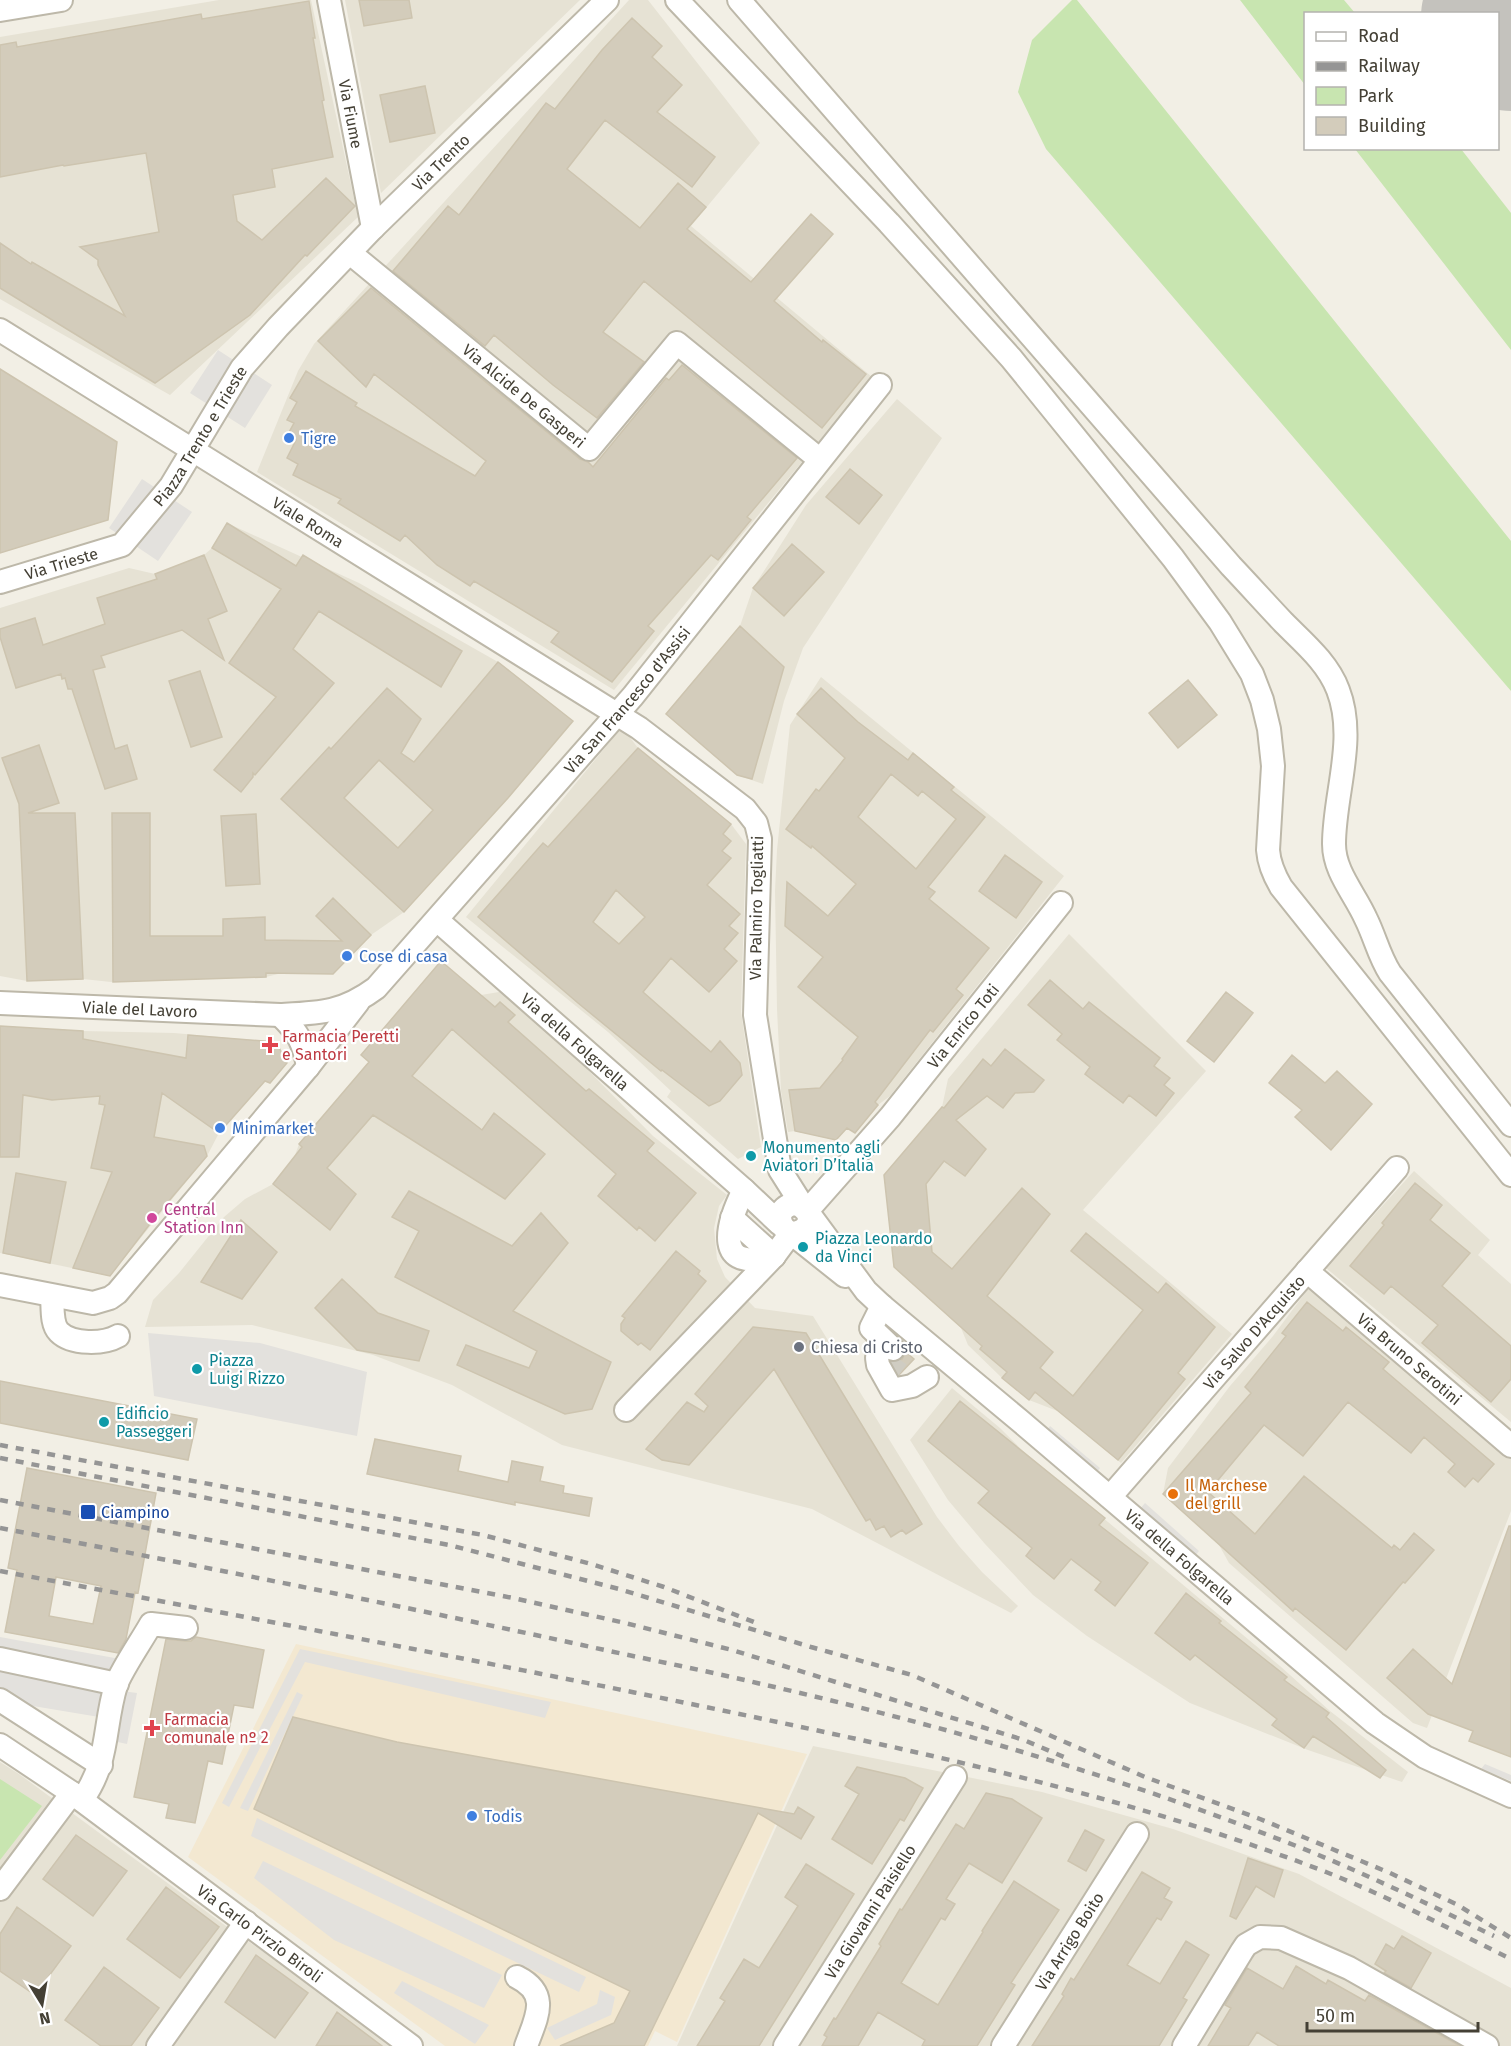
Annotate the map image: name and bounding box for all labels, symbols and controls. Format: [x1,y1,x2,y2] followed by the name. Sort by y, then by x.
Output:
[1304,12,1499,150] legend
[1358,25,1400,47] text: Road
[1358,55,1420,77] text: Railway
[335,78,366,150] street label: Via Fiume
[1358,85,1394,107] text: Park
[1358,115,1426,137] text: Building
[408,130,474,195] street label: Via Trento
[458,340,589,452] street label: Via Alcide De Gasperi
[149,362,251,510] street label: Piazza Trento e Trieste
[301,429,337,448] place label: Tigre
[282,431,296,445] marker: Tigre
[269,493,347,552] street label: Viale Roma
[23,544,100,584] street label: Via Trieste
[560,623,694,778] street label: Via San Francesco d'Assisi
[746,836,767,980] street label: Via Palmiro Togliatti
[359,947,448,966] place label: Cose di casa
[340,949,354,963] marker: Cose di casa
[924,980,1003,1072] street label: Via Enrico Toti
[517,989,633,1094] street label: Via della Folgarella
[82,998,198,1021] street label: Viale del Lavoro
[282,1027,399,1064] place label: Farmacia Peretti e Santori
[263,1038,277,1052] marker: Farmacia Peretti e Santori
[232,1119,314,1138] place label: Minimarket
[213,1121,227,1135] marker: Minimarket
[763,1138,880,1175] place label: Monumento agli Aviatori D’Italia
[744,1149,758,1163] marker: Monumento agli Aviatori D’Italia
[164,1200,244,1237] place label: Central Station Inn
[145,1211,159,1225] marker: Central Station Inn
[815,1229,933,1266] place label: Piazza Leonardo da Vinci
[796,1240,810,1254] marker: Piazza Leonardo da Vinci
[1199,1271,1309,1393] street label: Via Salvo D'Acquisto
[1353,1309,1465,1409] street label: Via Bruno Serotini
[811,1338,923,1357] place label: Chiesa di Cristo
[792,1340,806,1354] marker: Chiesa di Cristo
[209,1351,285,1388] place label: Piazza Luigi Rizzo
[190,1362,204,1376] marker: Piazza Luigi Rizzo
[116,1404,192,1441] place label: Edificio Passeggeri
[97,1415,111,1429] marker: Edificio Passeggeri
[1185,1476,1267,1513] place label: Il Marchese del grill
[1166,1487,1180,1501] marker: Il Marchese del grill
[79,1503,97,1521] marker: Ciampino
[101,1503,170,1522] place label: Ciampino
[1121,1505,1238,1609] street label: Via della Folgarella
[164,1710,269,1747] place label: Farmacia comunale nº 2
[145,1721,159,1735] marker: Farmacia comunale nº 2
[484,1807,522,1826] place label: Todis
[465,1809,479,1823] marker: Todis
[821,1841,920,1983] street label: Via Giovanni Paisiello
[193,1881,326,1987] street label: Via Carlo Pirzio Biroli
[1032,1889,1108,1994] street label: Via Arrigo Boito
[12,1974,72,2034] north arrow
[1307,1995,1478,2033] scale bar
[1316,2005,1355,2027] text: 50 m
[38,2008,52,2029] text: N

